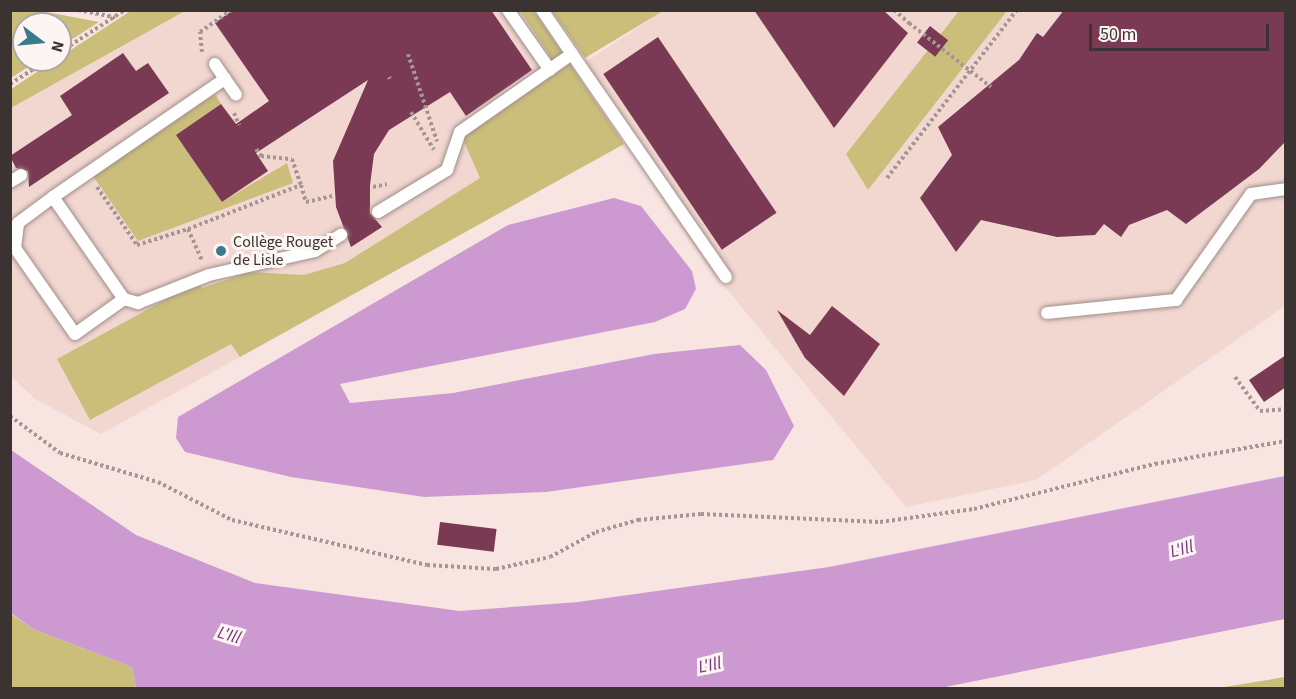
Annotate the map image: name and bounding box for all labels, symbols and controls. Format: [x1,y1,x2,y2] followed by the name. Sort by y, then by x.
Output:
[12,12,72,72] north arrow
[1092,12,1272,50] scale bar
[1100,22,1136,47] text: 50 m
[45,38,69,55] text: N
[233,232,333,270] place label: Collège Rouget de Lisle
[214,244,228,258] marker: Collège Rouget de Lisle
[1168,537,1196,563] water label: L'Ill
[215,622,243,650] water label: L'Ill
[696,653,724,679] water label: L'Ill

